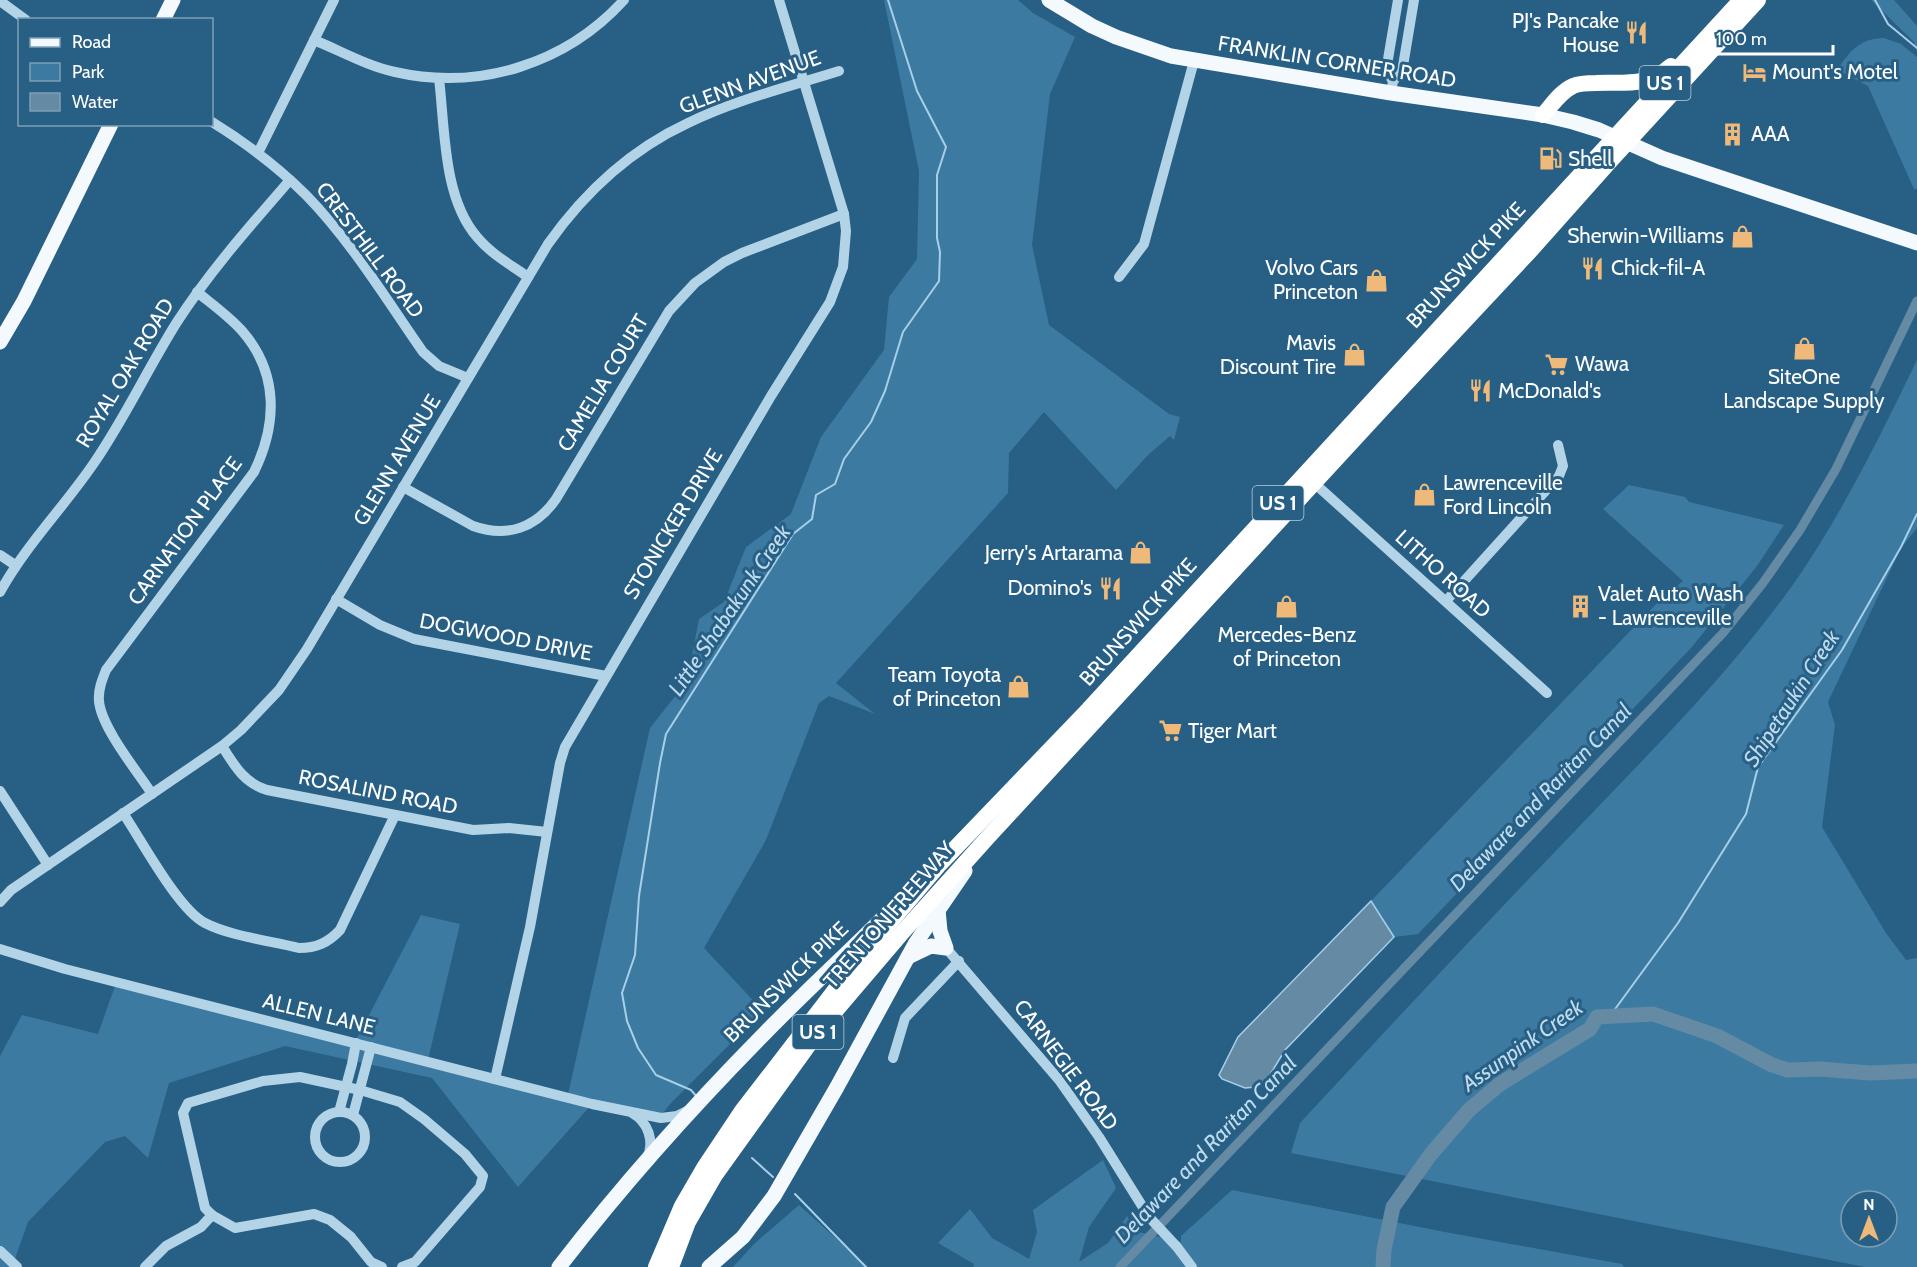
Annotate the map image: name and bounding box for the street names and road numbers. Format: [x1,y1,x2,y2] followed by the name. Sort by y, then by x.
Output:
[1216,30,1458,93] street label: FRANKLIN CORNER ROAD
[676,44,824,119] street label: GLENN AVENUE
[1640,66,1690,100] road number: US 1
[311,177,430,322] street label: CRESTHILL ROAD
[1401,196,1530,333] street label: BRUNSWICK PIKE
[70,294,179,452] street label: ROYAL OAK ROAD
[552,310,653,456] street label: CAMELIA COURT
[348,390,446,530] street label: GLENN AVENUE
[618,444,727,603] street label: STONICKER DRIVE
[122,452,247,610] street label: CARNATION PLACE
[1252,486,1304,520] road number: US 1
[1391,524,1496,623] street label: LITHO ROAD
[1074,553,1201,691] street label: BRUNSWICK PIKE
[418,608,595,666] street label: DOGWOOD DRIVE
[296,764,460,819] street label: ROSALIND ROAD
[818,835,960,993] street label: TRENTON FREEWAY
[718,916,853,1047] street label: BRUNSWICK PIKE
[260,987,378,1040] street label: ALLEN LANE
[1009,994,1124,1135] street label: CARNEGIE ROAD
[792,1015,844,1049] road number: US 1

